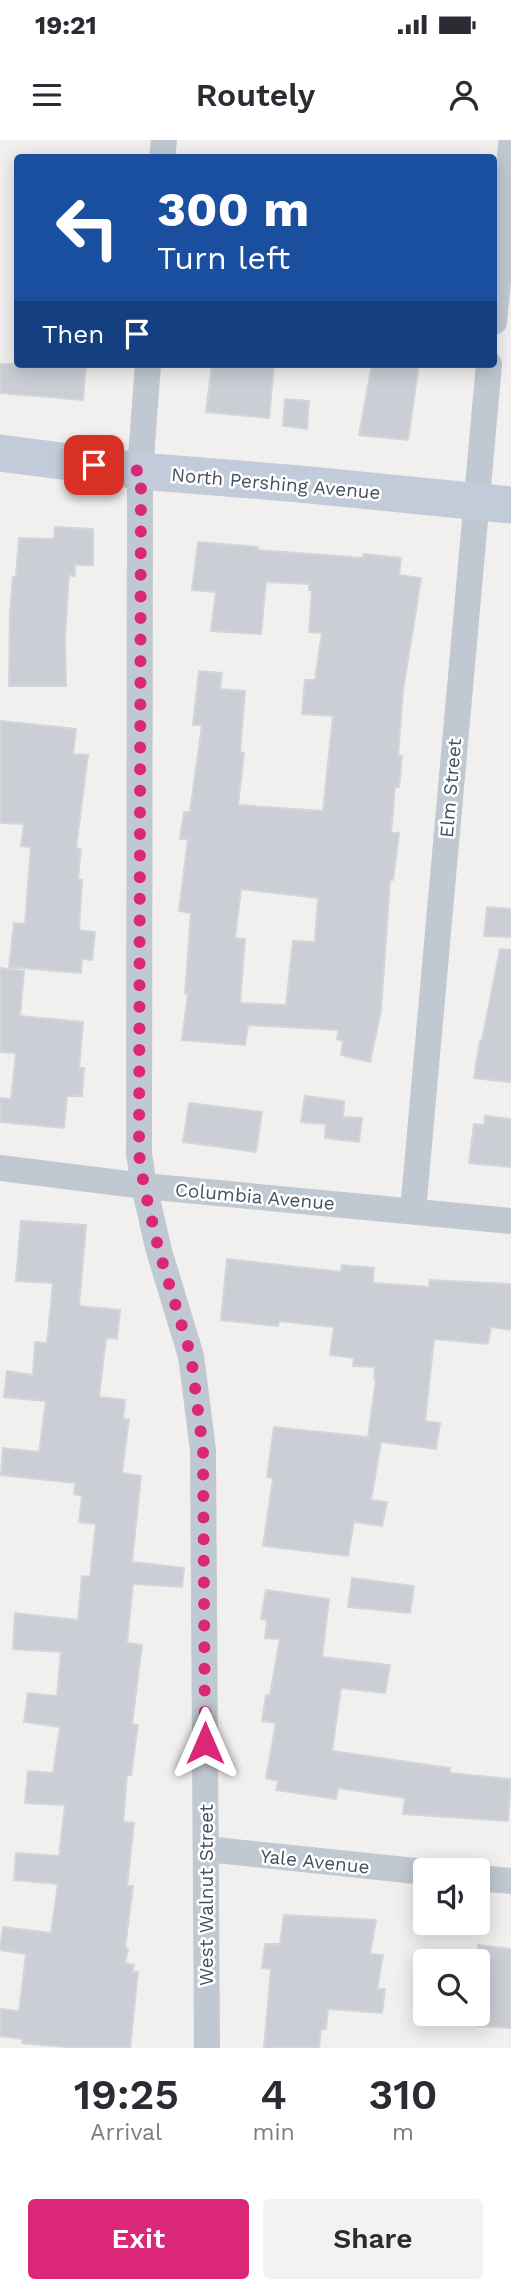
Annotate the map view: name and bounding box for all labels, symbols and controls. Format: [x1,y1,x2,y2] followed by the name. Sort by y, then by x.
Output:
[35,10,97,40] text: 19:21
[28,76,66,114] icon: menu
[196,76,315,114] text: Routely
[445,76,483,114] icon: person
[157,180,309,238] text: 300 m
[42,182,133,273] icon: left
[157,239,290,277] text: Turn left
[118,315,156,353] icon: arrive
[42,319,104,349] text: Then
[64,435,124,495] pin
[75,446,113,484] icon: arrive
[170,463,382,504] street label: North Pershing Avenue
[435,737,466,839] street label: Elm Street
[174,1178,336,1215] street label: Columbia Avenue
[168,1706,242,1780] position arrow
[195,1804,218,1986] street label: West Walnut Street
[259,1844,371,1879] street label: Yale Avenue
[413,1858,490,2026] map controls
[413,1858,490,1935] button: sound
[413,1949,490,2026] button: search
[74,2070,179,2119] text: 19:25
[260,2070,287,2119] text: 4
[368,2070,437,2119] text: 310
[90,2119,162,2146] text: Arrival
[253,2119,295,2146] text: min
[392,2119,414,2146] text: m
[28,2199,249,2279] button: Exit
[263,2199,483,2279] button: Share

